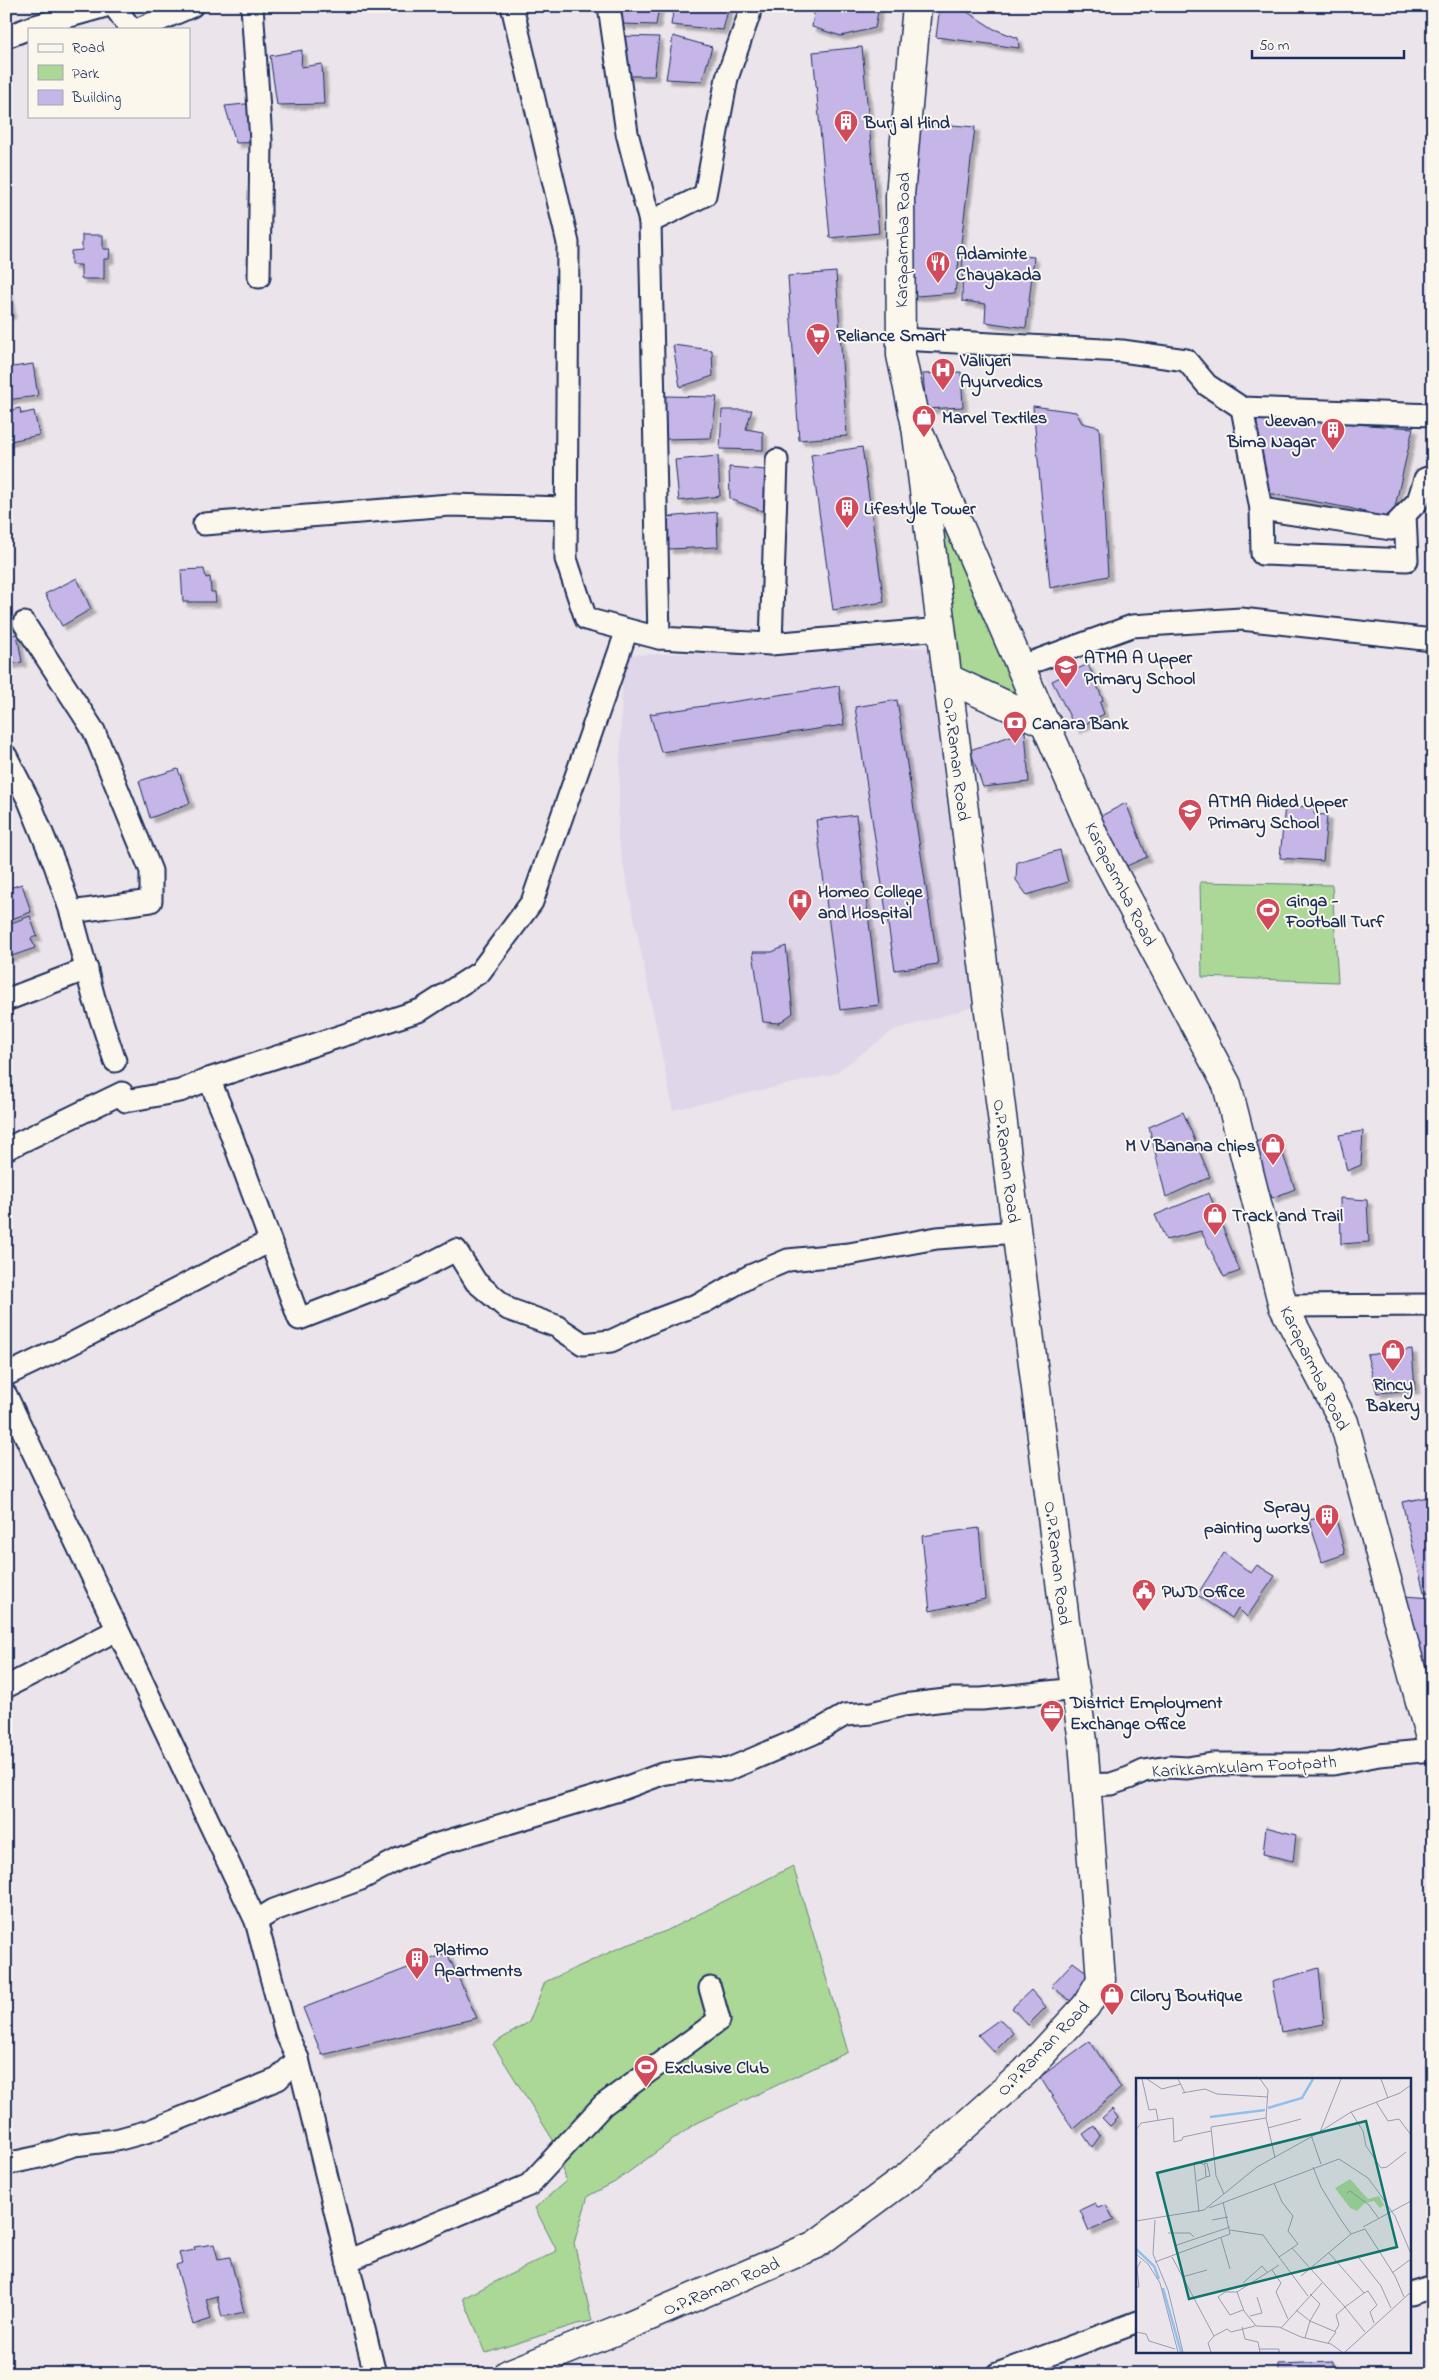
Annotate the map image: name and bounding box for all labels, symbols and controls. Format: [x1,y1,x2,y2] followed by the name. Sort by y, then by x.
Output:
[28,28,190,118] legend
[1252,28,1404,60] scale bar
[1259,35,1290,57] text: 50 m
[72,37,105,59] text: Road
[72,63,100,85] text: Park
[71,87,121,110] text: Building
[833,109,859,143] building icon: Burj al Hind
[863,111,951,137] place label: Burj al Hind
[890,172,918,308] street label: Karaparmba Road
[956,242,1042,290] place label: Adaminte Chayakada
[925,250,951,284] restaurant icon: Adaminte Chayakada
[805,322,831,356] supermarket icon: Reliance Smart
[836,324,947,350] place label: Reliance Smart
[959,349,1043,397] place label: Valiyeri Ayurvedics
[930,357,956,391] hospital icon: Valiyeri Ayurvedics
[911,404,937,438] shop icon: Marvel Textiles
[942,406,1047,432] place label: Marvel Textiles
[1226,409,1316,457] place label: Jeevan Bima Nagar
[1320,417,1346,451] building icon: Jeevan Bima Nagar
[834,495,860,529] building icon: Lifestyle Tower
[864,497,976,524] place label: Lifestyle Tower
[1084,646,1195,694] place label: ATMA A Upper Primary School
[1053,654,1079,688] school or university icon: ATMA A Upper Primary School
[935,696,975,823] street label: O.P.Raman Road
[1002,710,1028,744] bank icon: Canara Bank
[1032,712,1130,738] place label: Canara Bank
[1208,790,1348,838] place label: ATMA Aided Upper Primary School
[1177,798,1203,832] school or university icon: ATMA Aided Upper Primary School
[1077,819,1162,951] street label: Karaparmba Road
[818,880,924,927] place label: Homeo College and Hospital
[787,888,813,922] hospital icon: Homeo College and Hospital
[1285,889,1385,936] place label: Ginga - Football Turf
[1255,897,1281,931] sports icon: Ginga - Football Turf
[985,1098,1025,1225] street label: O.P.Raman Road
[1260,1132,1286,1166] shop icon: M V Banana chips
[1125,1134,1256,1160] place label: M V Banana chips
[1202,1202,1228,1236] shop icon: Track and Trail
[1232,1204,1343,1230] place label: Track and Trail
[1272,1302,1355,1436] street label: Karaparmba Road
[1380,1338,1406,1372] shop icon: Rincy Bakery
[1365,1373,1420,1421] place label: Rincy Bakery
[1204,1495,1310,1543] place label: Spray painting works
[1036,1500,1076,1627] street label: O.P.Raman Road
[1314,1503,1340,1537] building icon: Spray painting works
[1131,1578,1157,1612] public building icon: PWD Office
[1162,1580,1246,1606] place label: PWD Office
[1069,1691,1223,1739] place label: District Employment Exchange Office
[1039,1699,1065,1733] office icon: District Employment Exchange Office
[1151,1750,1337,1786] street label: Karikkamkulam Footpath
[434,1938,522,1985] place label: Platimo Apartments
[404,1946,430,1980] building icon: Platimo Apartments
[1099,1982,1125,2016] shop icon: Cilory Boutique
[1130,1984,1243,2011] place label: Cilory Boutique
[992,1996,1097,2103] street label: O.P.Raman Road
[633,2054,659,2088] sports icon: Exclusive Club
[664,2056,769,2082] place label: Exclusive Club
[1136,2078,1412,2352] inset map
[659,2252,784,2324] street label: O.P.Raman Road

